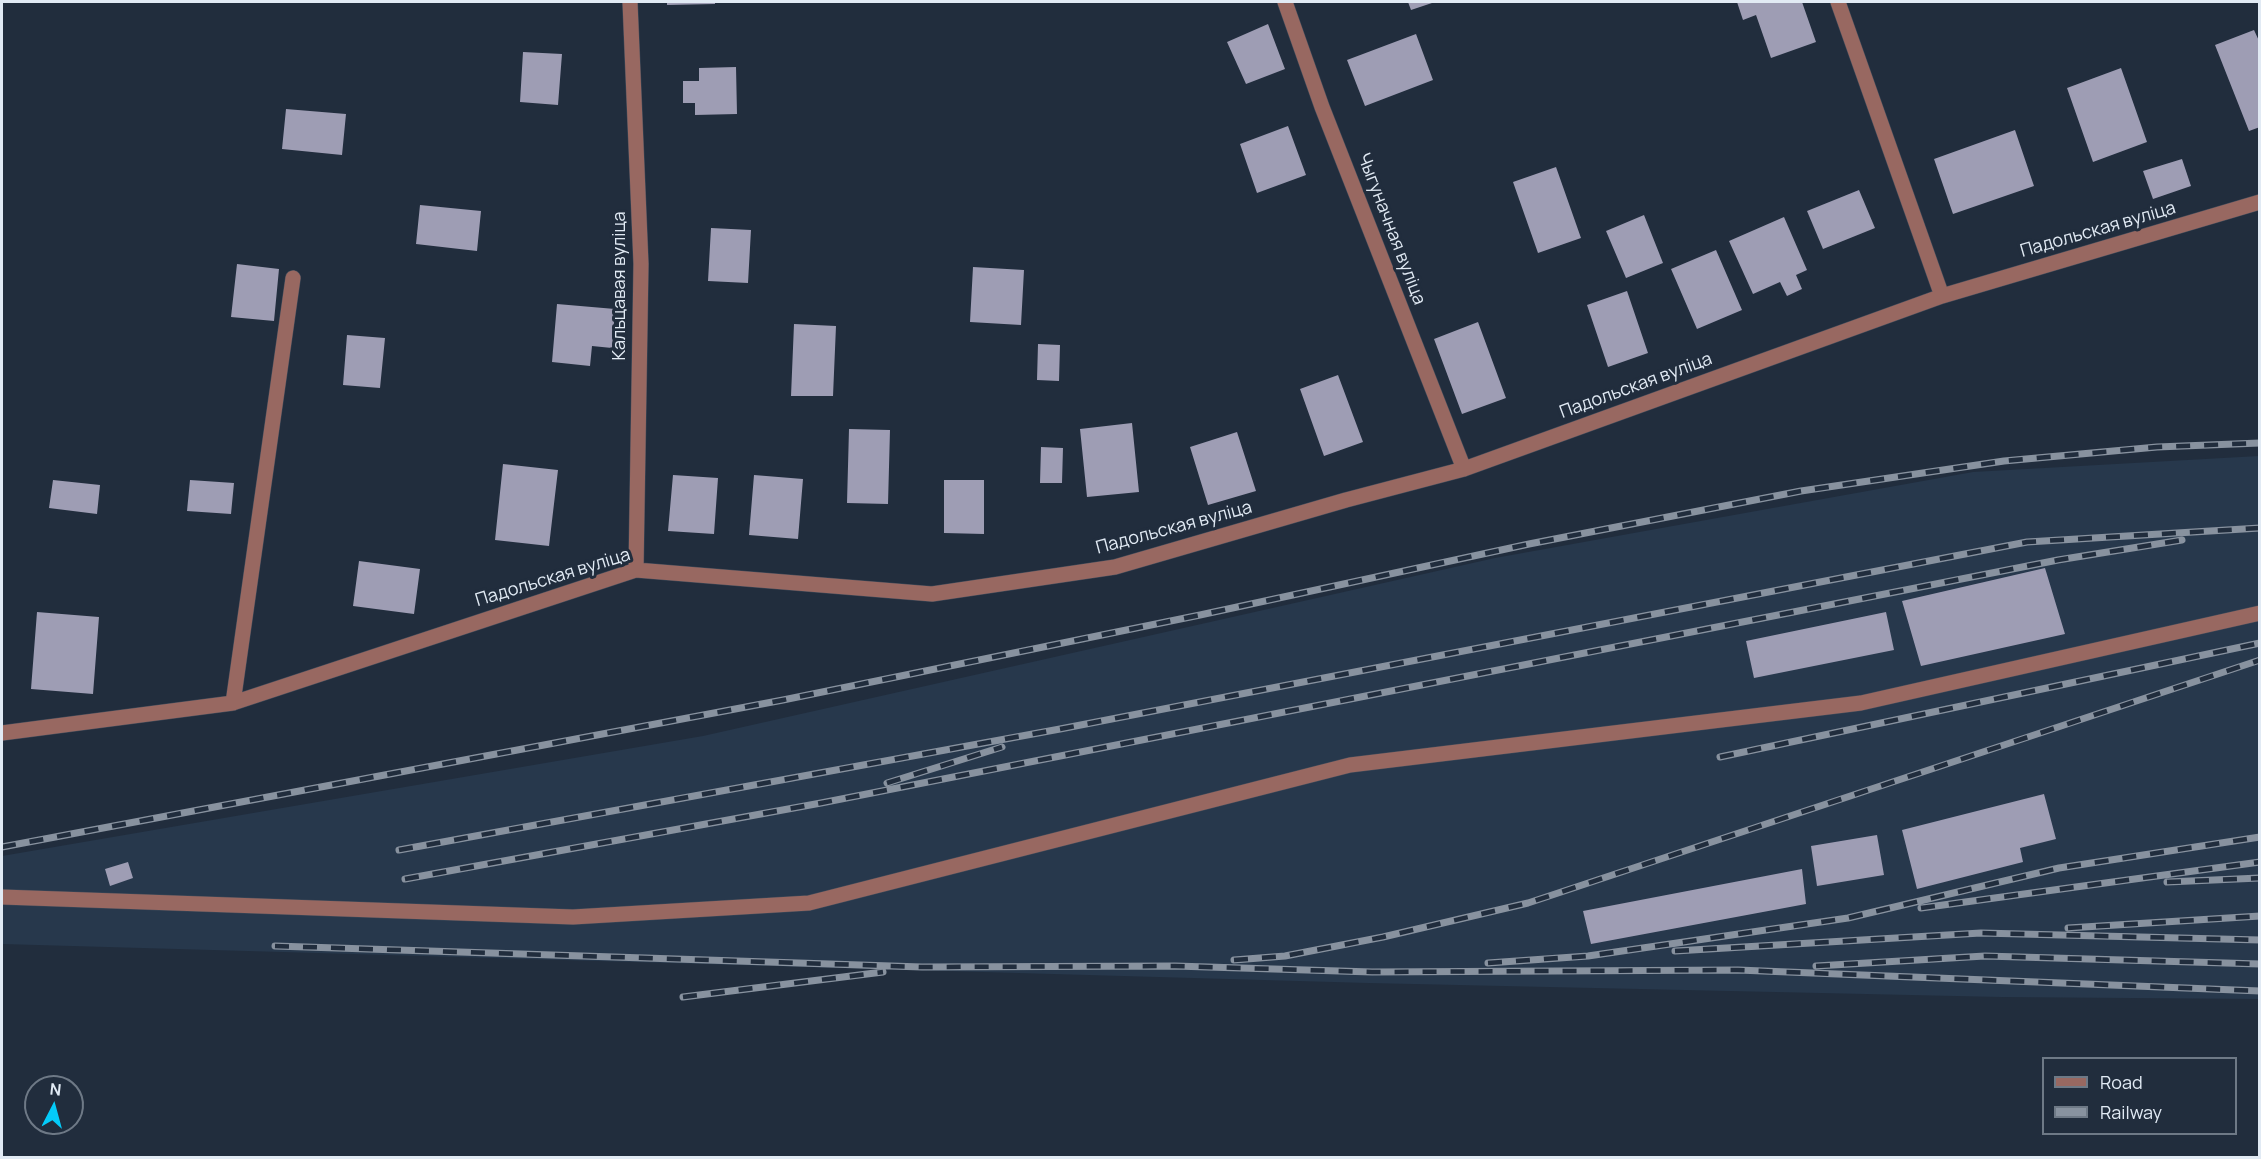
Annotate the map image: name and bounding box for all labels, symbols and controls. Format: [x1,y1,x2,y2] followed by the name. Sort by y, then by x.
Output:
[1352,150,1430,308] street label: Чыгуначная вуліца
[2018,197,2178,263] street label: Падольская вуліца
[609,211,631,361] street label: Кальцавая вуліца
[1557,348,1715,424] street label: Падольская вуліца
[1094,497,1254,559] street label: Падольская вуліца
[473,544,633,612] street label: Падольская вуліца
[2042,1057,2237,1135] legend
[2100,1070,2143,1094] text: Road
[24,1075,84,1135] north arrow
[49,1078,63,1101] text: N
[2100,1100,2162,1124] text: Railway

